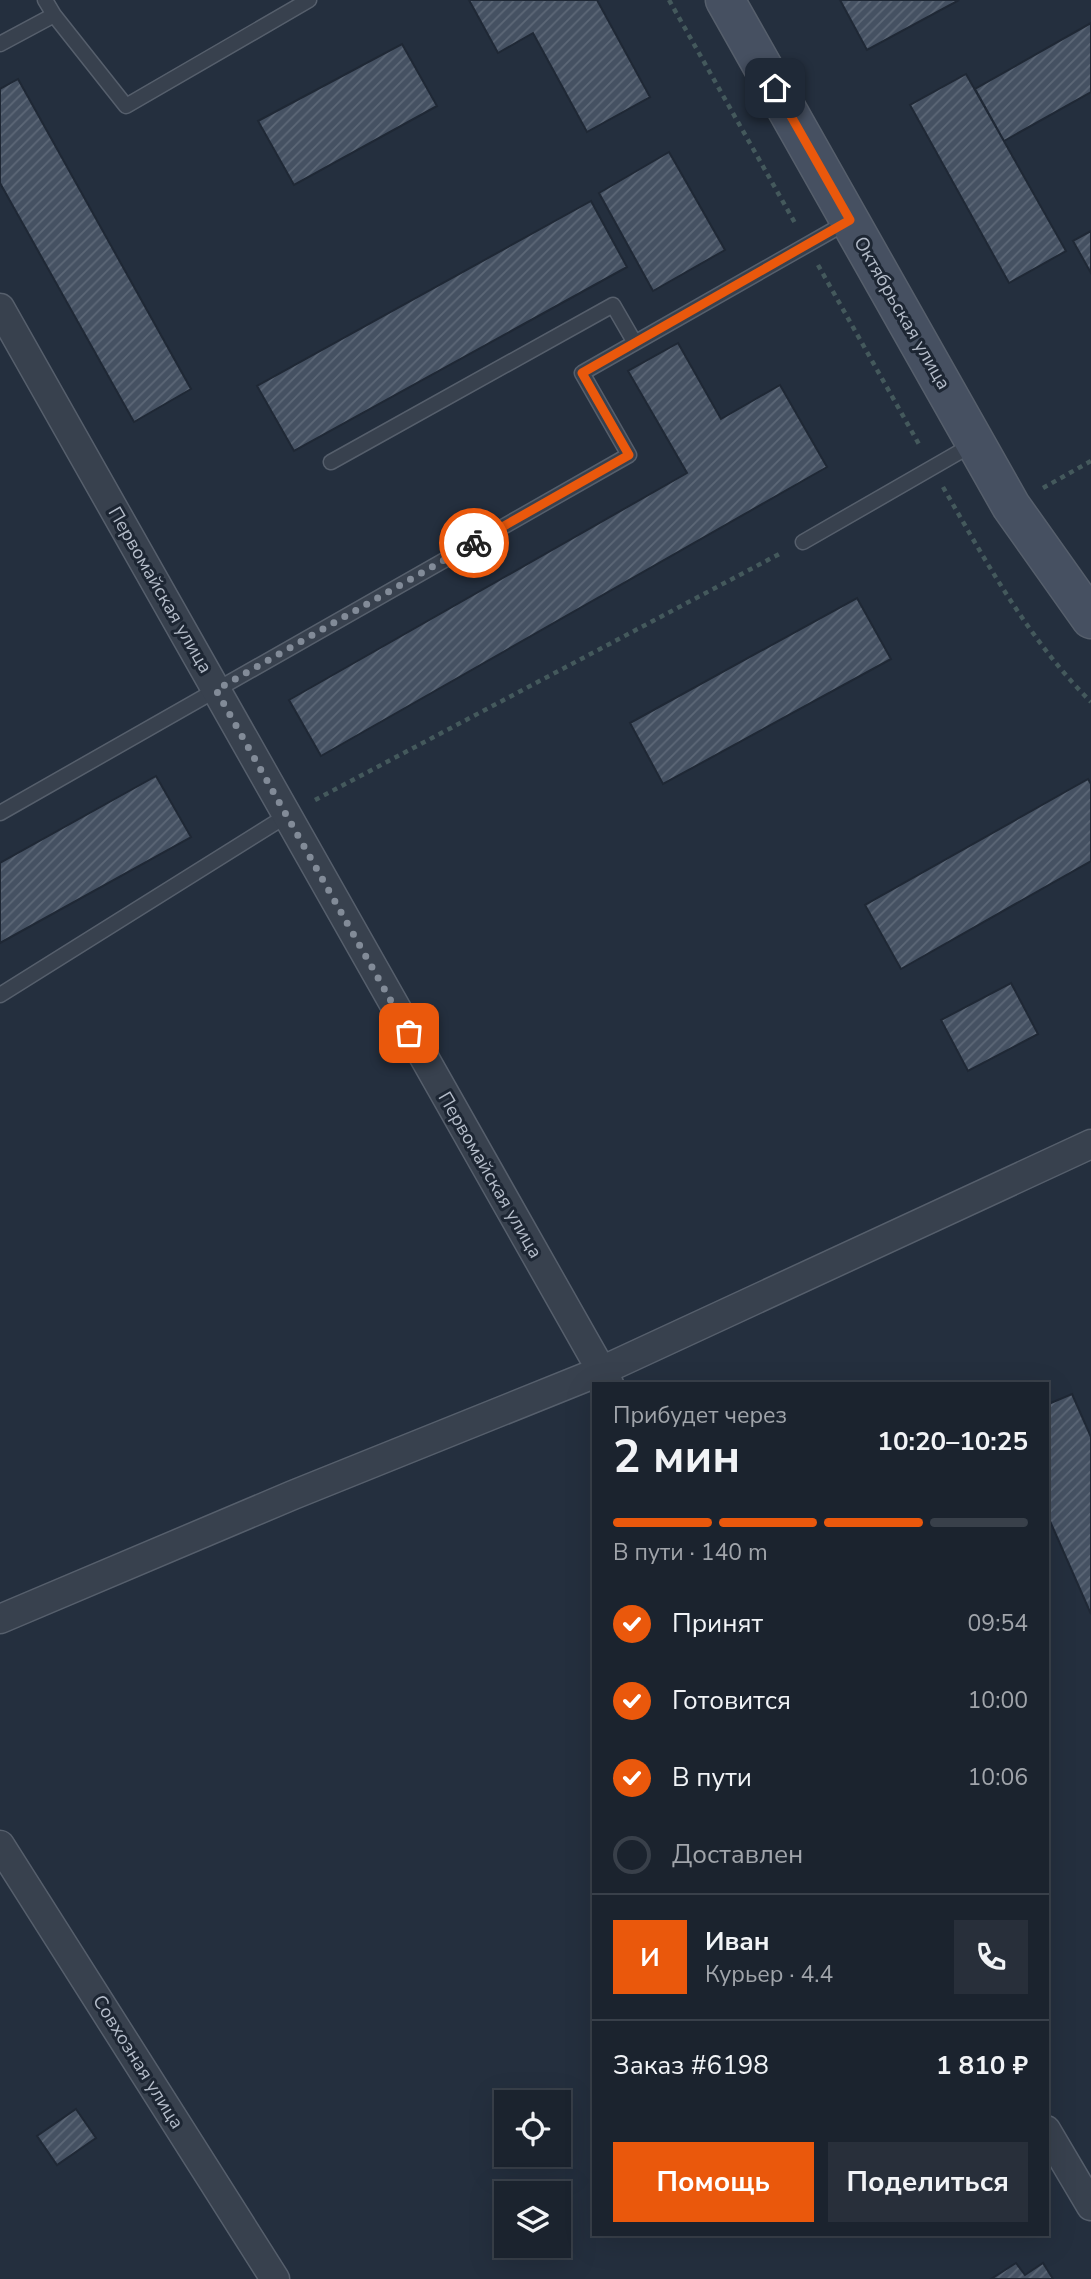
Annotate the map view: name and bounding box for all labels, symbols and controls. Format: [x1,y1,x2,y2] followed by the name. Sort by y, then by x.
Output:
[745,58,805,118] pin
[756,69,794,107] icon: home
[848,232,956,394] street label: Октябрьская улица
[102,502,218,678] street label: Первомайская улица
[439,508,509,578] courier
[455,524,493,562] icon: bike
[379,1003,439,1063] pin
[390,1014,428,1052] icon: bag
[432,1087,548,1263] street label: Первомайская улица
[613,1400,787,1431] text: Прибудет через
[877,1424,1028,1459] text: 10:20–10:25
[613,1425,740,1488] text: 2 мин
[613,1537,768,1568] text: В пути · 140 m
[613,1605,651,1643] icon: check
[672,1606,763,1641] text: Принят
[968,1608,1028,1639] text: 09:54
[613,1682,651,1720] icon: check
[672,1683,791,1718] text: Готовится
[968,1685,1028,1716] text: 10:00
[613,1759,651,1797] icon: check
[672,1760,752,1795] text: В пути
[968,1762,1028,1793] text: 10:06
[672,1837,803,1872] text: Доставлен
[954,1920,1028,1994] button: phone
[705,1924,770,1959] text: Иван
[640,1940,660,1975] text: И
[705,1959,833,1990] text: Курьер · 4.4
[86,1990,190,2134] street label: Совхозная улица
[613,2048,769,2083] text: Заказ #6198
[936,2048,1028,2083] text: 1 810 ₽
[494,2090,571,2258] map controls
[494,2090,571,2167] button: locate
[613,2142,814,2222] button: Помощь
[828,2142,1028,2222] button: Поделиться
[494,2181,571,2258] button: layers

